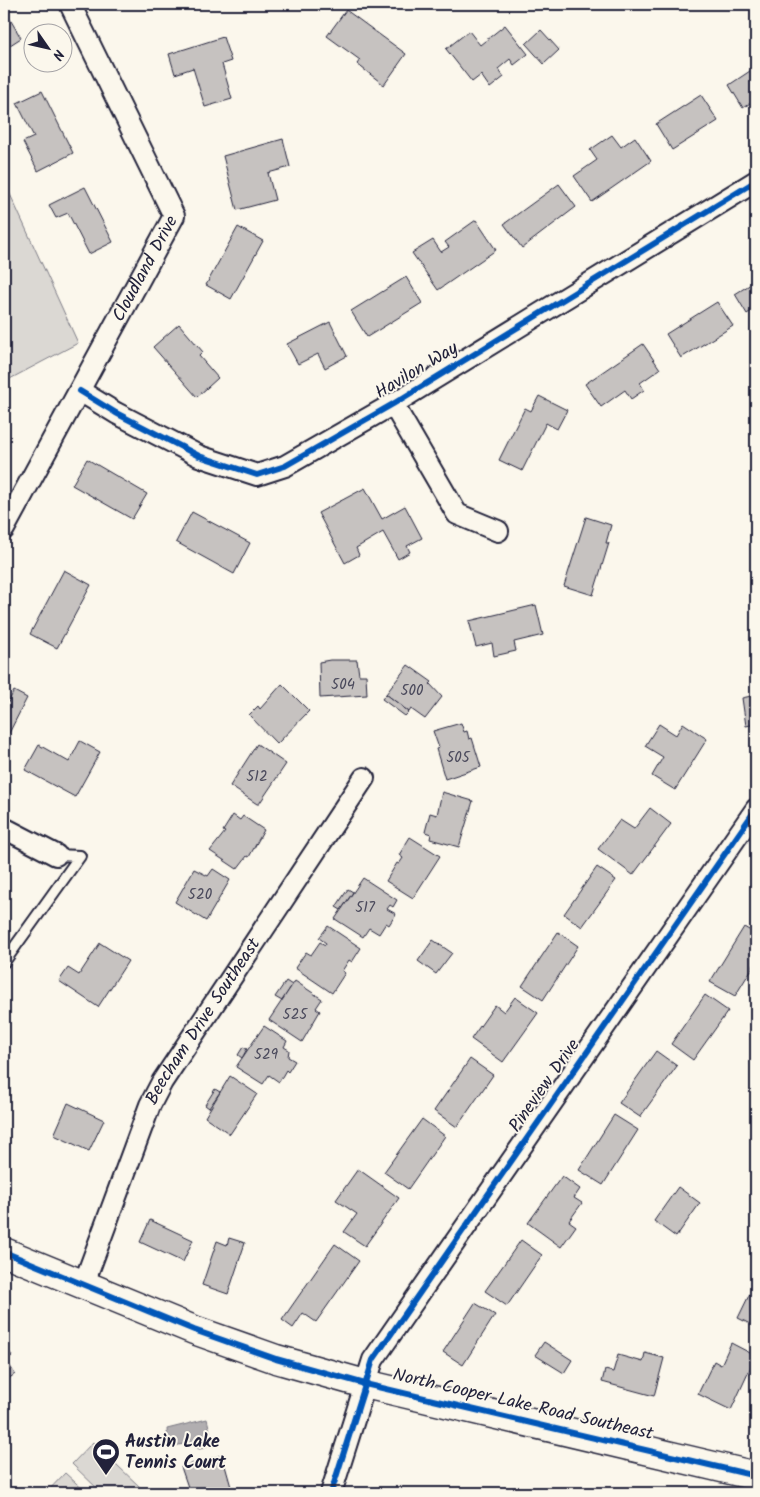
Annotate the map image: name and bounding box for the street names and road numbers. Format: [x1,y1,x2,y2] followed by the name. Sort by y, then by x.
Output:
[105,210,186,327] street label: Cloudland Drive
[370,334,465,407] street label: Havilon Way
[138,931,269,1110] street label: Beecham Drive Southeast
[502,1033,588,1139] street label: Pineview Drive
[390,1361,657,1449] street label: North Cooper Lake Road Southeast

